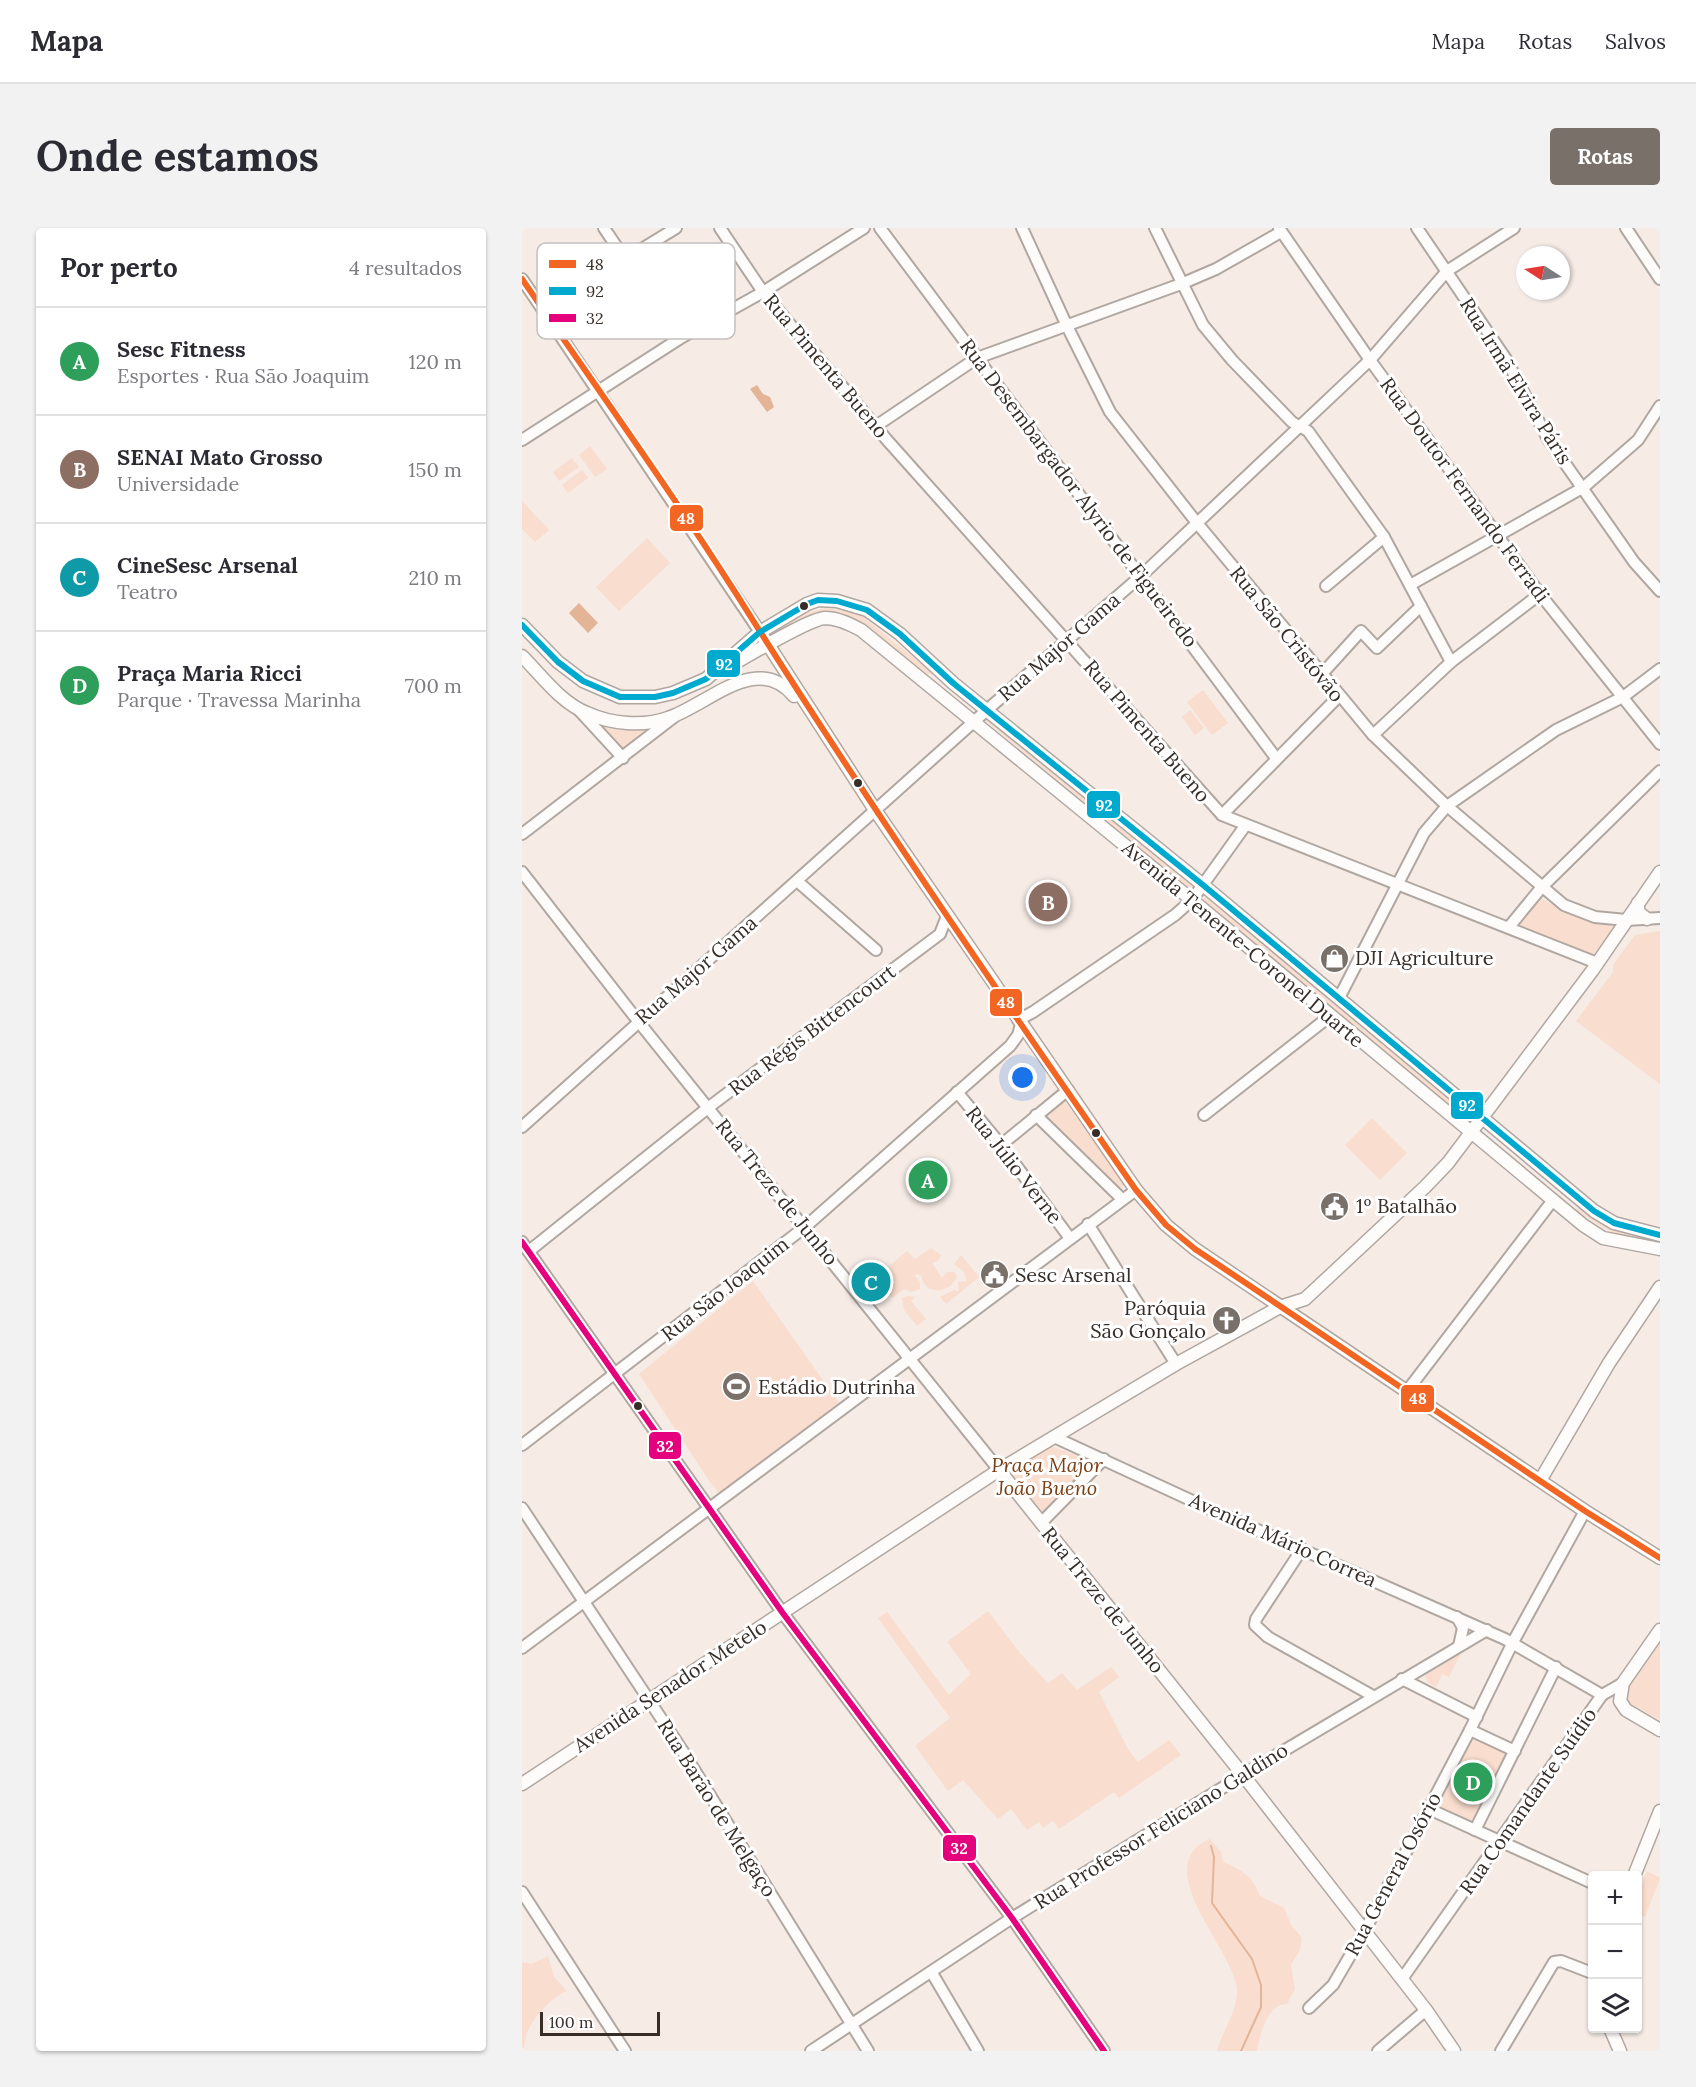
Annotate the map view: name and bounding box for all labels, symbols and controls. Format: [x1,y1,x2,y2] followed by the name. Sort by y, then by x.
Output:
[30,23,103,59] text: Mapa
[1432,28,1485,55] text: Mapa
[1518,28,1572,55] text: Rotas
[1605,28,1666,55] text: Salvos
[1550,128,1660,185] button: Rotas
[36,129,319,183] text: Onde estamos
[537,243,735,339] legend
[1516,246,1570,300] north arrow
[60,251,178,284] text: Por perto
[586,254,604,274] text: 48
[349,255,462,280] text: 4 resultados
[586,281,604,301] text: 92
[759,288,894,443] street label: Rua Pimenta Bueno
[1455,293,1578,469] street label: Rua Irmã Elvira Páris
[586,308,604,328] text: 32
[955,333,1204,652] street label: Rua Desembargador Alyrio de Figueiredo
[117,335,246,363] text: Sesc Fitness
[73,349,86,374] text: A
[408,349,462,374] text: 120 m
[117,363,369,388] text: Esportes · Rua São Joaquim
[1375,372,1556,607] street label: Rua Doutor Fernando Ferradi
[117,443,323,471] text: SENAI Mato Grosso
[73,457,86,482] text: B
[408,457,462,482] text: 150 m
[117,471,239,496] text: Universidade
[669,504,704,532] line badge: 48
[677,508,695,528] text: 48
[117,551,298,579] text: CineSesc Arsenal
[1225,561,1350,707] street label: Rua São Cristóvão
[73,565,86,590] text: C
[408,565,462,590] text: 210 m
[117,579,178,604] text: Teatro
[993,587,1125,706] street label: Rua Major Gama
[798,600,810,612] unlabelled marker
[706,649,741,678] line badge: 92
[715,654,733,674] text: 92
[1079,654,1216,807] street label: Rua Pimenta Bueno
[117,659,302,687] text: Praça Maria Ricci
[72,673,87,698] text: D
[405,673,462,698] text: 700 m
[117,687,361,712] text: Parque · Travessa Marinha
[852,777,864,789] unlabelled marker
[1086,790,1121,819] line badge: 92
[1095,795,1113,815] text: 92
[1116,834,1370,1052] street label: Avenida Tenente-Coronel Duarte
[1028,880,1068,924] pin: B
[630,910,762,1029] street label: Rua Major Gama
[1318,942,1350,974] shop icon: DJI Agriculture
[1355,945,1494,970] place label: DJI Agriculture
[723,958,900,1101] street label: Rua Régis Bittencourt
[989,988,1023,1017] line badge: 48
[997,992,1015,1012] text: 48
[1008,1063,1037,1092] your location
[1450,1091,1484,1120] line badge: 92
[1458,1095,1476,1115] text: 92
[961,1101,1068,1229] street label: Rua Júlio Verne
[711,1113,844,1270] street label: Rua Treze de Junho
[1090,1127,1102,1139] unlabelled marker
[908,1158,948,1202] pin: A
[1319,1190,1351,1222] public building icon: 1º Batalhão
[1356,1193,1457,1218] place label: 1º Batalhão
[656,1231,794,1346] street label: Rua São Joaquim
[978,1259,1010,1291] public building icon: Sesc Arsenal
[852,1260,890,1304] pin: C
[1015,1262,1132,1287] place label: Sesc Arsenal
[1090,1295,1206,1343] place label: Paróquia São Gonçalo
[1211,1304,1243,1336] church icon: Paróquia São Gonçalo
[721,1371,753,1403] sports icon: Estádio Dutrinha
[758,1374,916,1399] place label: Estádio Dutrinha
[1400,1384,1435,1413] line badge: 48
[1409,1388,1427,1408] text: 48
[632,1400,644,1412] unlabelled marker
[648,1431,682,1460] line badge: 32
[656,1436,674,1456] text: 32
[991,1452,1104,1500] park label: Praça Major João Bueno
[1185,1487,1381,1592] street label: Avenida Mário Correa
[1037,1521,1170,1678] street label: Rua Treze de Junho
[568,1614,771,1758] street label: Avenida Senador Metelo
[1454,1703,1602,1899] street label: Rua Comandante Suídio
[653,1714,782,1901] street label: Rua Barão de Melgaço
[1029,1737,1292,1914] street label: Rua Professor Feliciano Galdino
[1454,1760,1492,1804] pin: D
[1339,1788,1446,1960] street label: Rua General Osório
[942,1834,977,1862] line badge: 32
[950,1838,968,1858] text: 32
[1588,1871,1642,2033] map controls
[1588,1871,1642,1925] button: +
[1588,1925,1642,1979] button: −
[1588,1979,1642,2033] button: layers
[540,2009,660,2036] scale bar
[549,2012,593,2032] text: 100 m

